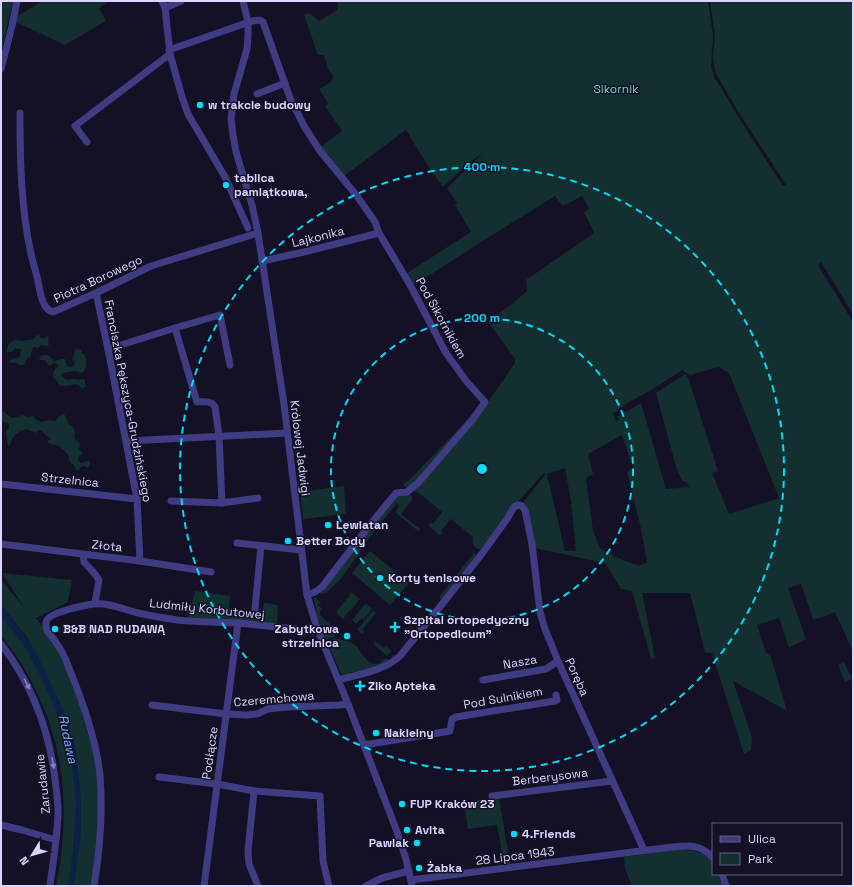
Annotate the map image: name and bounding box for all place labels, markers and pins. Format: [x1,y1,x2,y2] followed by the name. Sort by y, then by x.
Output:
[208,97,311,113] place label: w trakcie budowy
[195,100,205,110] marker: w trakcie budowy
[234,170,308,200] place label: tablica pamiątkowa,
[221,180,231,190] marker: tablica pamiątkowa,
[475,462,489,476] centre of rings
[336,517,388,533] place label: Lewiatan
[323,520,333,530] marker: Lewiatan
[296,533,365,549] place label: Better Body
[283,536,293,546] marker: Better Body
[388,570,476,586] place label: Korty tenisowe
[375,573,385,583] marker: Korty tenisowe
[404,612,529,642] place label: Szpital ortopedyczny "Ortopedicum"
[63,621,165,637] place label: B&B NAD RUDAWĄ
[275,621,339,651] place label: Zabytkowa strzelnica
[389,621,401,633] marker: Szpital ortopedyczny "Ortopedicum"
[50,624,60,634] marker: B&B NAD RUDAWĄ
[342,631,352,641] marker: Zabytkowa strzelnica
[368,678,436,694] place label: Ziko Apteka
[355,681,365,691] marker: Ziko Apteka
[384,725,434,741] place label: Nakielny
[371,728,381,738] marker: Nakielny
[410,796,494,812] place label: FUP Kraków 23
[397,799,407,809] marker: FUP Kraków 23
[415,822,445,838] place label: Avita
[402,825,412,835] marker: Avita
[522,826,576,842] place label: 4.Friends
[509,829,519,839] marker: 4.Friends
[369,835,409,851] place label: Pawlak
[412,838,422,848] marker: Pawlak
[427,860,462,876] place label: Żabka
[414,863,424,873] marker: Żabka

